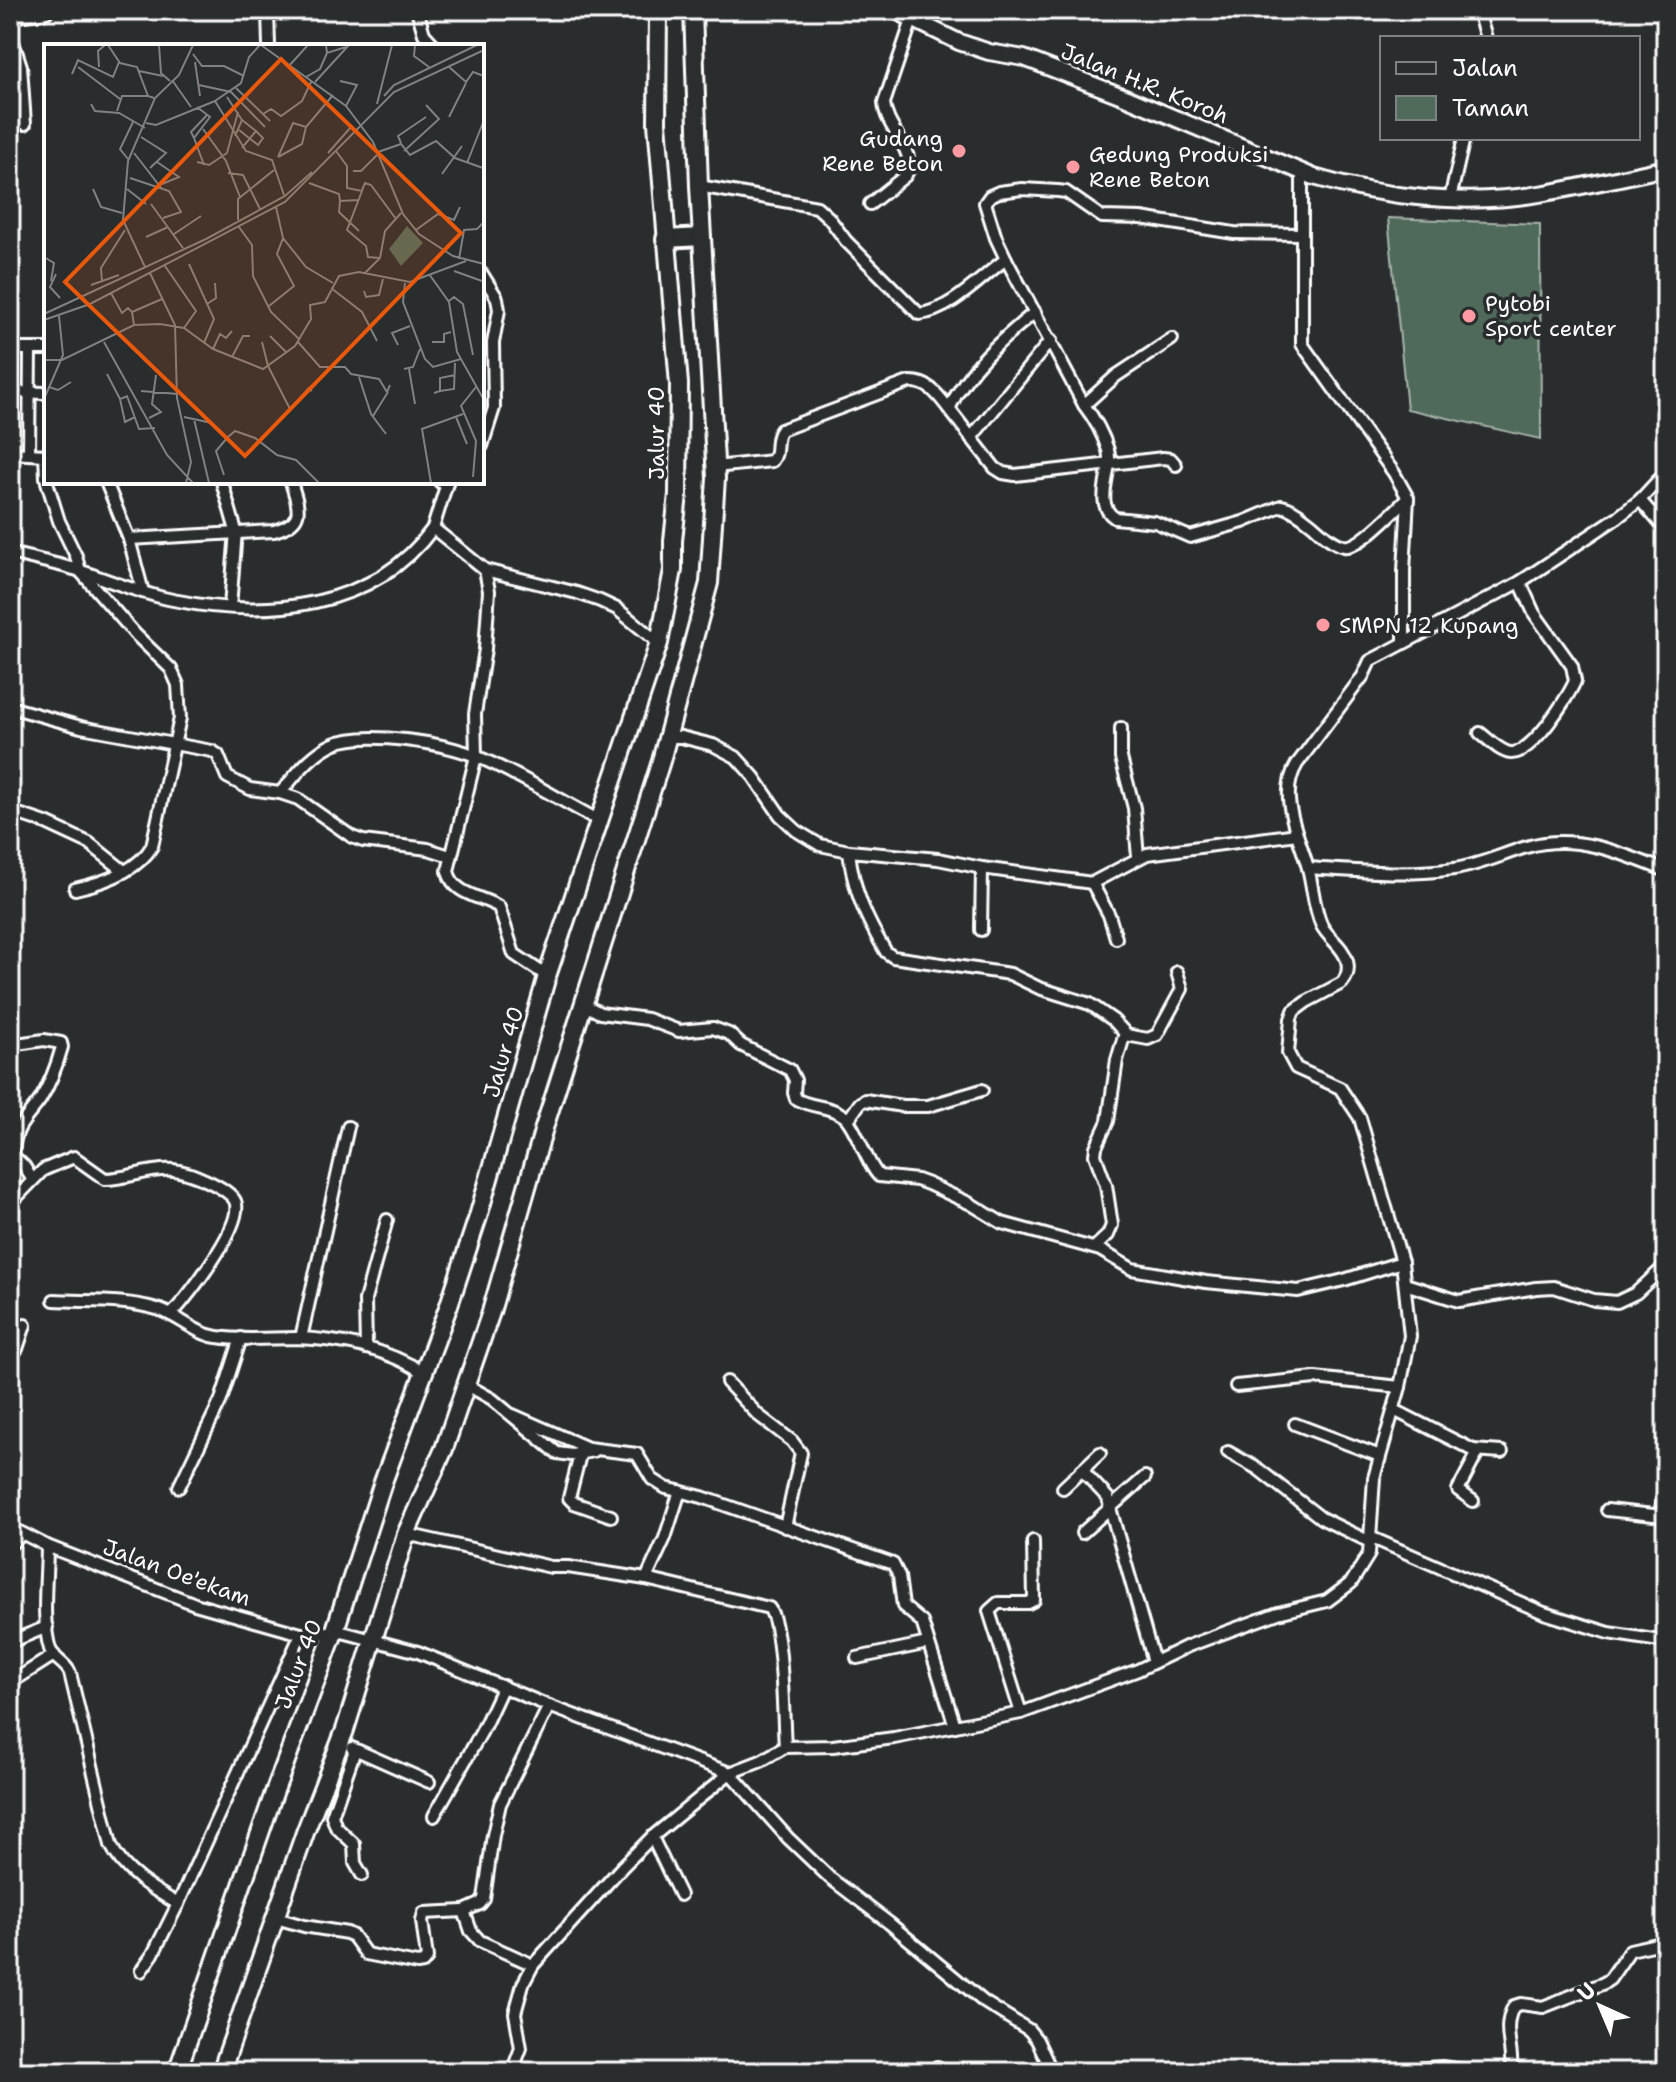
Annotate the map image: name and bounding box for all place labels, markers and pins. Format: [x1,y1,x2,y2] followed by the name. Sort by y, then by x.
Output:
[822,124,943,178] place label: Gudang Rene Beton
[1089,140,1268,194] place label: Gedung Produksi Rene Beton
[950,142,968,160] marker: Gudang Rene Beton
[1064,158,1082,176] marker: Gedung Produksi Rene Beton
[1485,289,1617,343] place label: Pytobi Sport center
[1460,307,1478,325] marker: Pytobi Sport center
[1339,611,1519,640] place label: SMPN 12 Kupang
[1314,616,1332,634] marker: SMPN 12 Kupang

